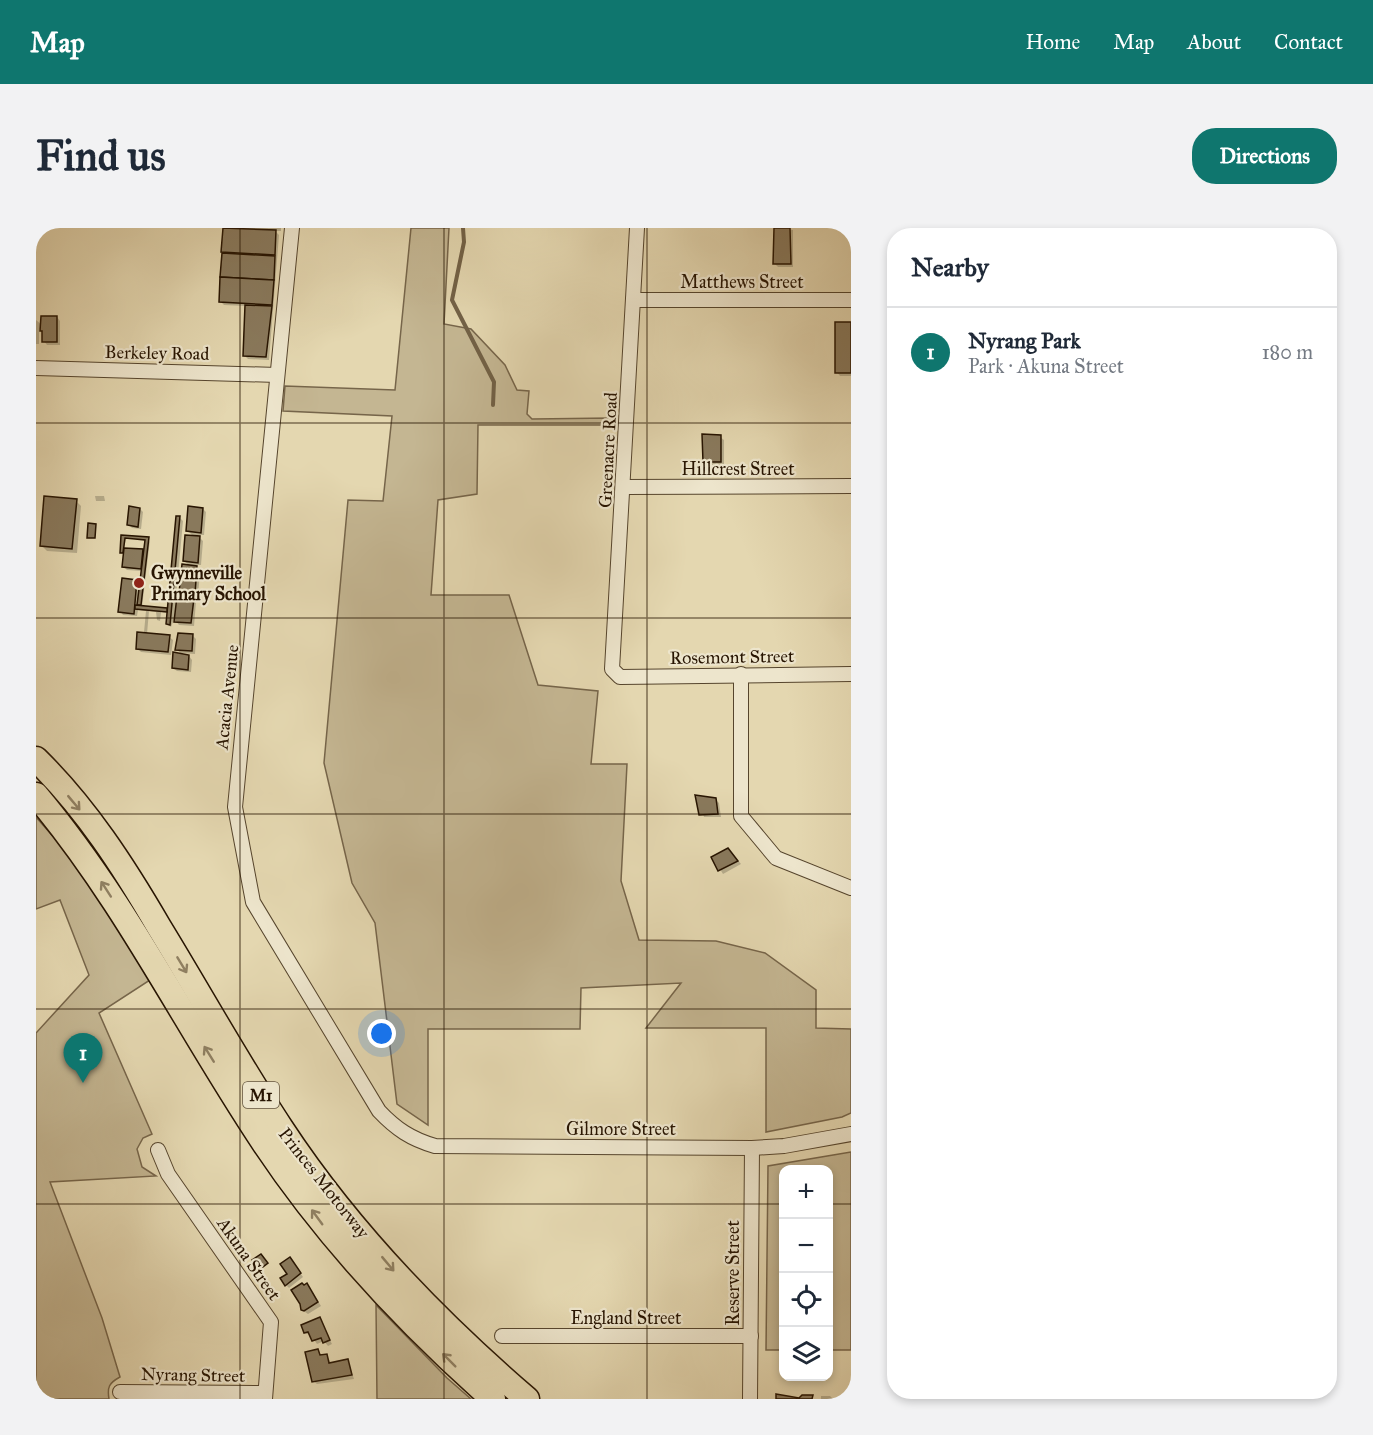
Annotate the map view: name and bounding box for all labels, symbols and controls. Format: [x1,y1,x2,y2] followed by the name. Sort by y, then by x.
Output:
[30,25,85,60] text: Map
[1025,29,1080,55] text: Home
[1113,29,1154,55] text: Map
[1187,29,1241,55] text: About
[1274,29,1343,55] text: Contact
[1192,128,1337,184] button: Directions
[36,130,166,182] text: Find us
[911,251,989,283] text: Nearby
[680,271,804,293] street label: Matthews Street
[968,327,1081,354] text: Nyrang Park
[927,340,934,364] text: 1
[1262,340,1313,364] text: 180 m
[105,341,209,365] street label: Berkeley Road
[968,354,1124,378] text: Park · Akuna Street
[594,391,622,509] street label: Greenacre Road
[681,458,795,480] street label: Hillcrest Street
[151,562,267,606] place label: Gwynneville Primary School
[132,576,146,590] marker: Gwynneville Primary School
[210,643,243,752] street label: Acacia Avenue
[669,645,795,669] street label: Rosemont Street
[68,795,81,811] one-way arrow
[100,881,112,898] one-way arrow
[177,956,189,973] one-way arrow
[367,1019,396,1048] your location
[64,1034,102,1083] pin: 1
[203,1046,215,1063] one-way arrow
[243,1082,279,1108] road number: M1
[566,1118,677,1140] street label: Gilmore Street
[274,1123,374,1243] street label: Princes Motorway
[779,1165,833,1381] map controls
[779,1165,833,1219] button: +
[311,1209,323,1225] one-way arrow
[212,1213,286,1305] street label: Akuna Street
[779,1219,833,1273] button: −
[722,1220,744,1326] street label: Reserve Street
[381,1256,394,1272] one-way arrow
[779,1273,833,1327] button: locate
[571,1307,682,1330] street label: England Street
[779,1327,833,1381] button: layers
[442,1352,457,1367] one-way arrow
[141,1363,246,1388] street label: Nyrang Street

